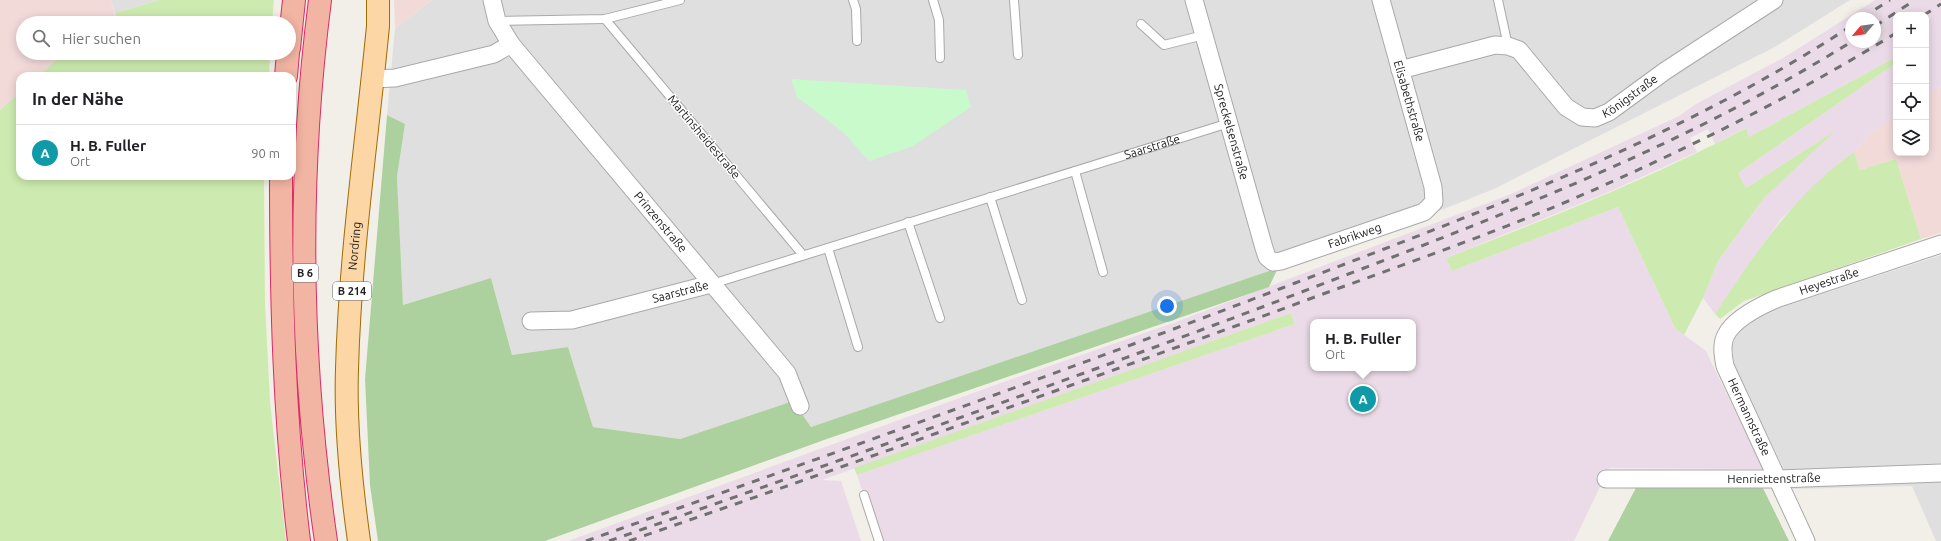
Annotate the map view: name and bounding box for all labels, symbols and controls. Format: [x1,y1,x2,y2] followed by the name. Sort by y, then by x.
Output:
[1845,12,1881,48] north arrow
[1893,12,1929,156] map controls
[1893,12,1929,48] button: +
[16,16,296,60] search box
[30,27,52,49] icon: search
[62,30,141,47] text: Hier suchen
[1893,48,1929,84] button: −
[1392,59,1427,143] street label: Elisabethstraße
[1600,72,1660,120] street label: Königstraße
[1212,82,1251,181] street label: Spreckelsenstraße
[1893,84,1929,120] button: locate
[32,89,124,108] text: In der Nähe
[666,92,743,181] street label: Martinsheidestraße
[1893,120,1929,156] button: layers
[1123,132,1182,161] street label: Saarstraße
[70,137,146,154] text: H. B. Fuller
[40,146,50,160] text: A
[251,146,280,160] text: 90 m
[70,154,90,168] text: Ort
[632,189,690,255] street label: Prinzenstraße
[1326,220,1383,250] street label: Fabrikweg
[346,221,363,271] street label: Nordring
[292,264,318,282] road number: B 6
[1797,265,1860,297] street label: Heyestraße
[651,278,710,305] street label: Saarstraße
[333,282,371,300] road number: B 214
[1157,296,1177,316] your location
[1310,319,1416,371] popup
[1325,330,1401,347] text: H. B. Fuller
[1325,347,1345,361] text: Ort
[1726,376,1773,458] street label: Hermannstraße
[1350,384,1376,414] pin: A
[1727,470,1821,485] street label: Henriettenstraße

